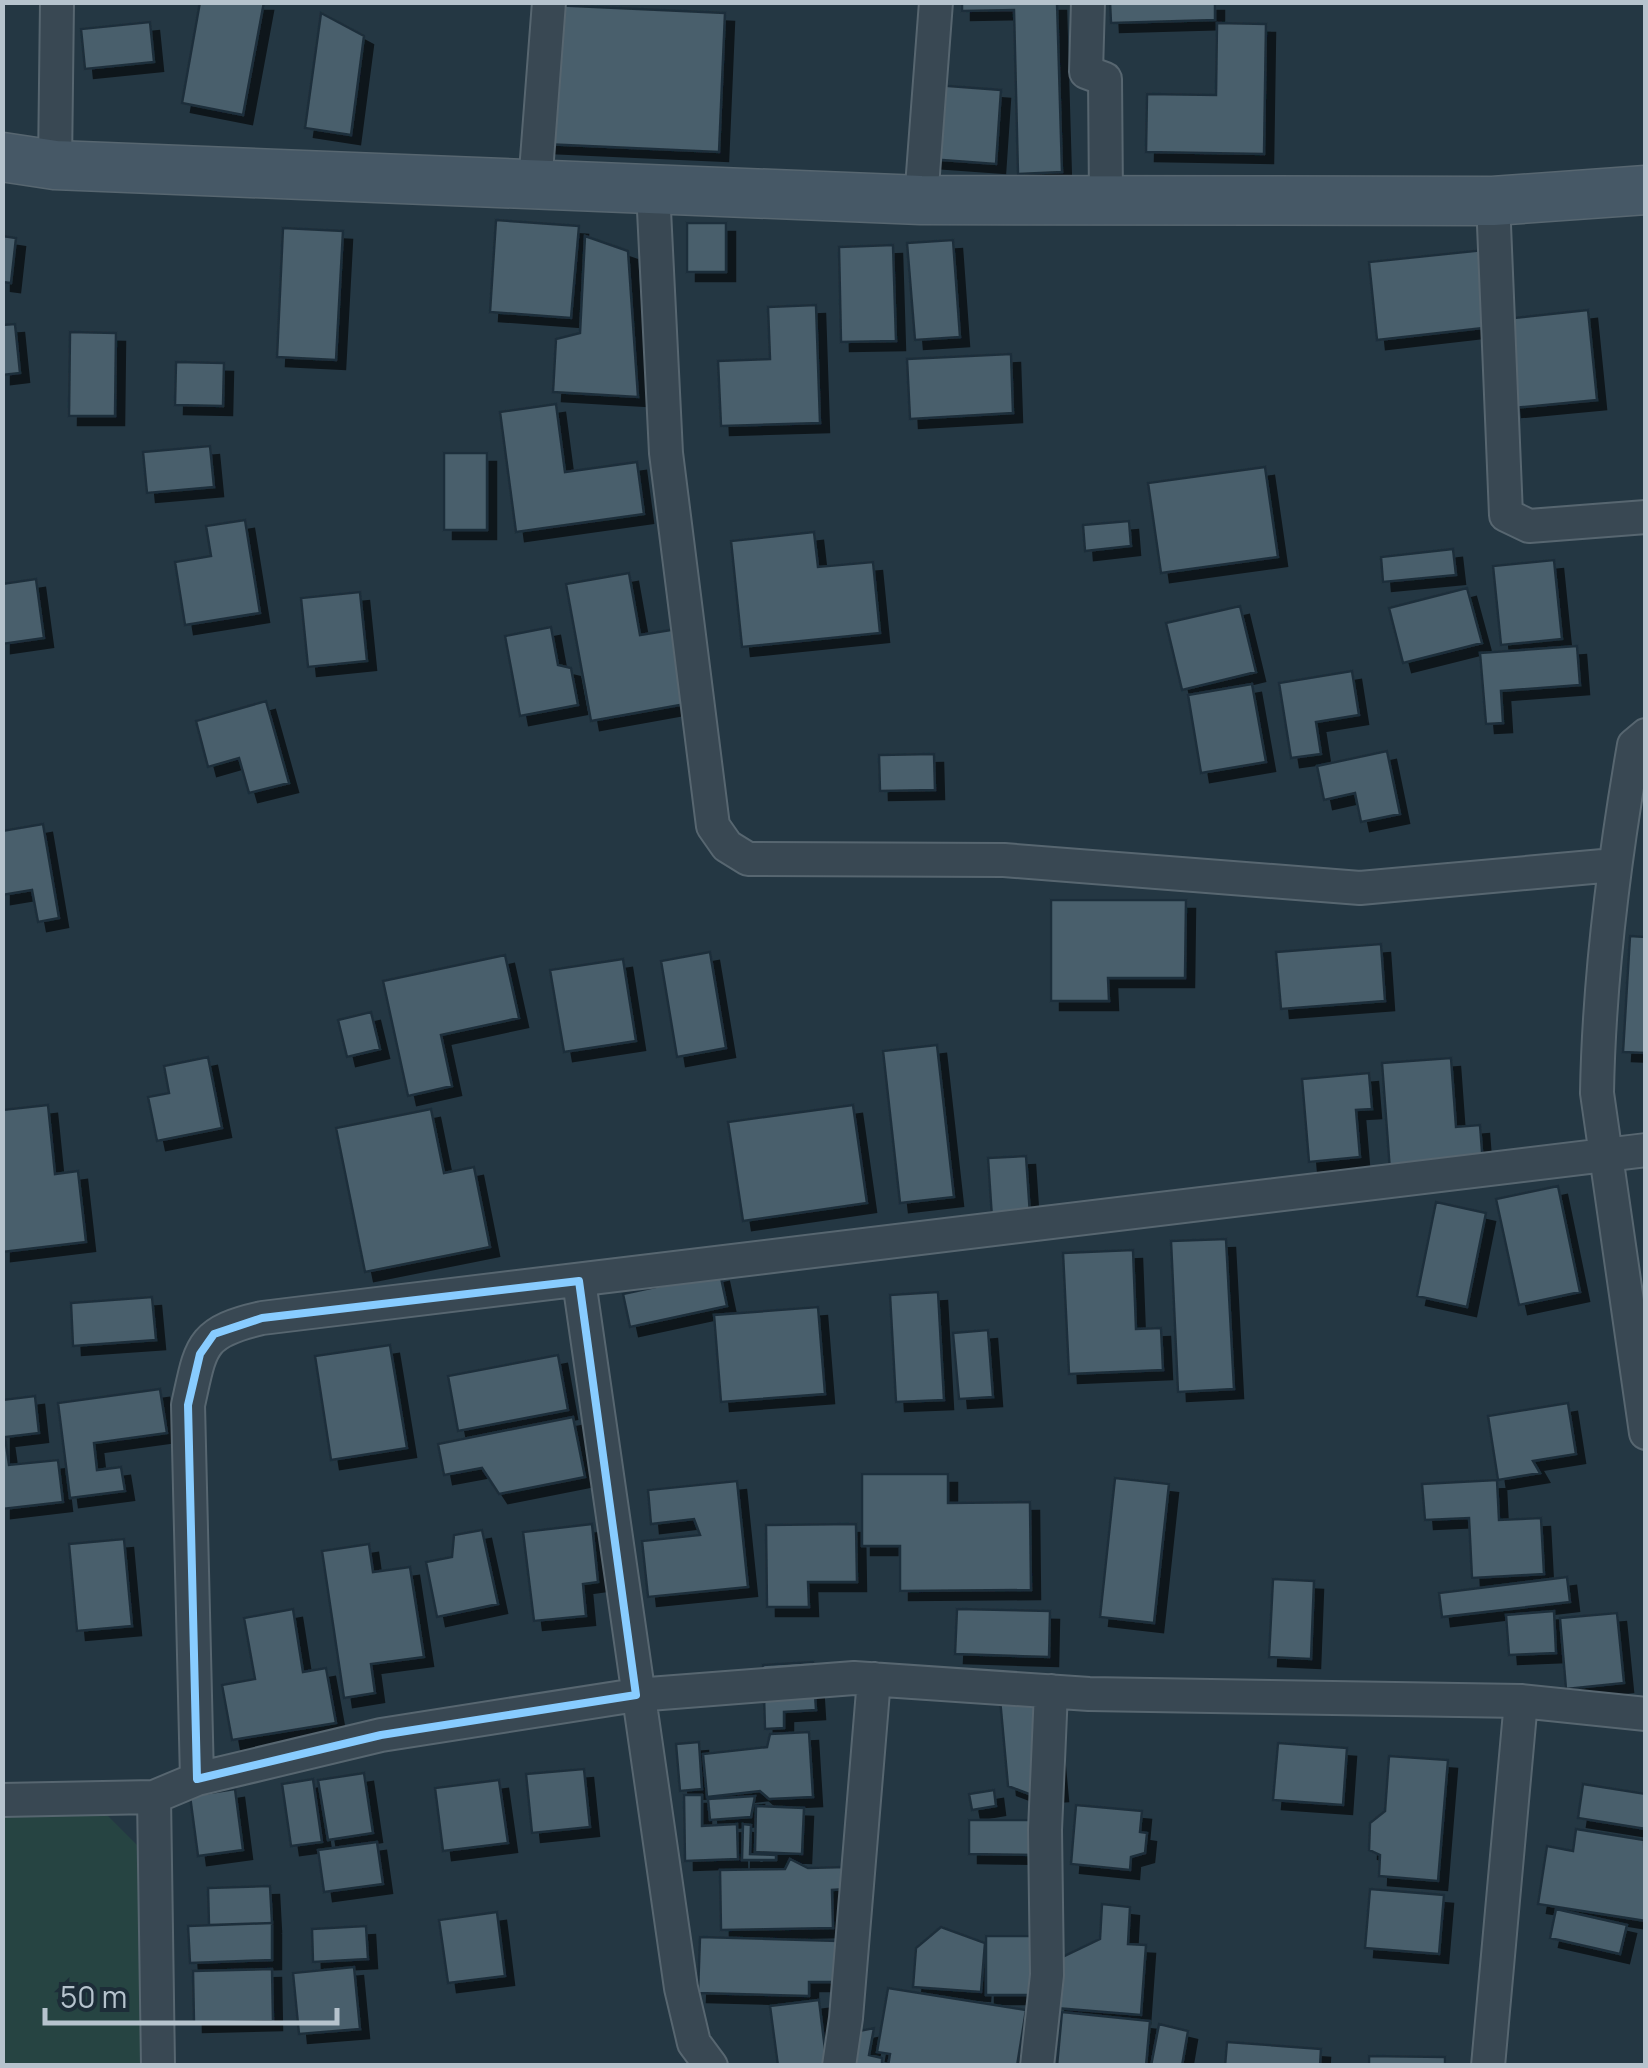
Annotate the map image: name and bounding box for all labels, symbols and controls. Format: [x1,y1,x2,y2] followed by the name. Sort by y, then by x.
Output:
[45,1963,338,2025] scale bar
[60,1976,127,2017] text: 50 m

